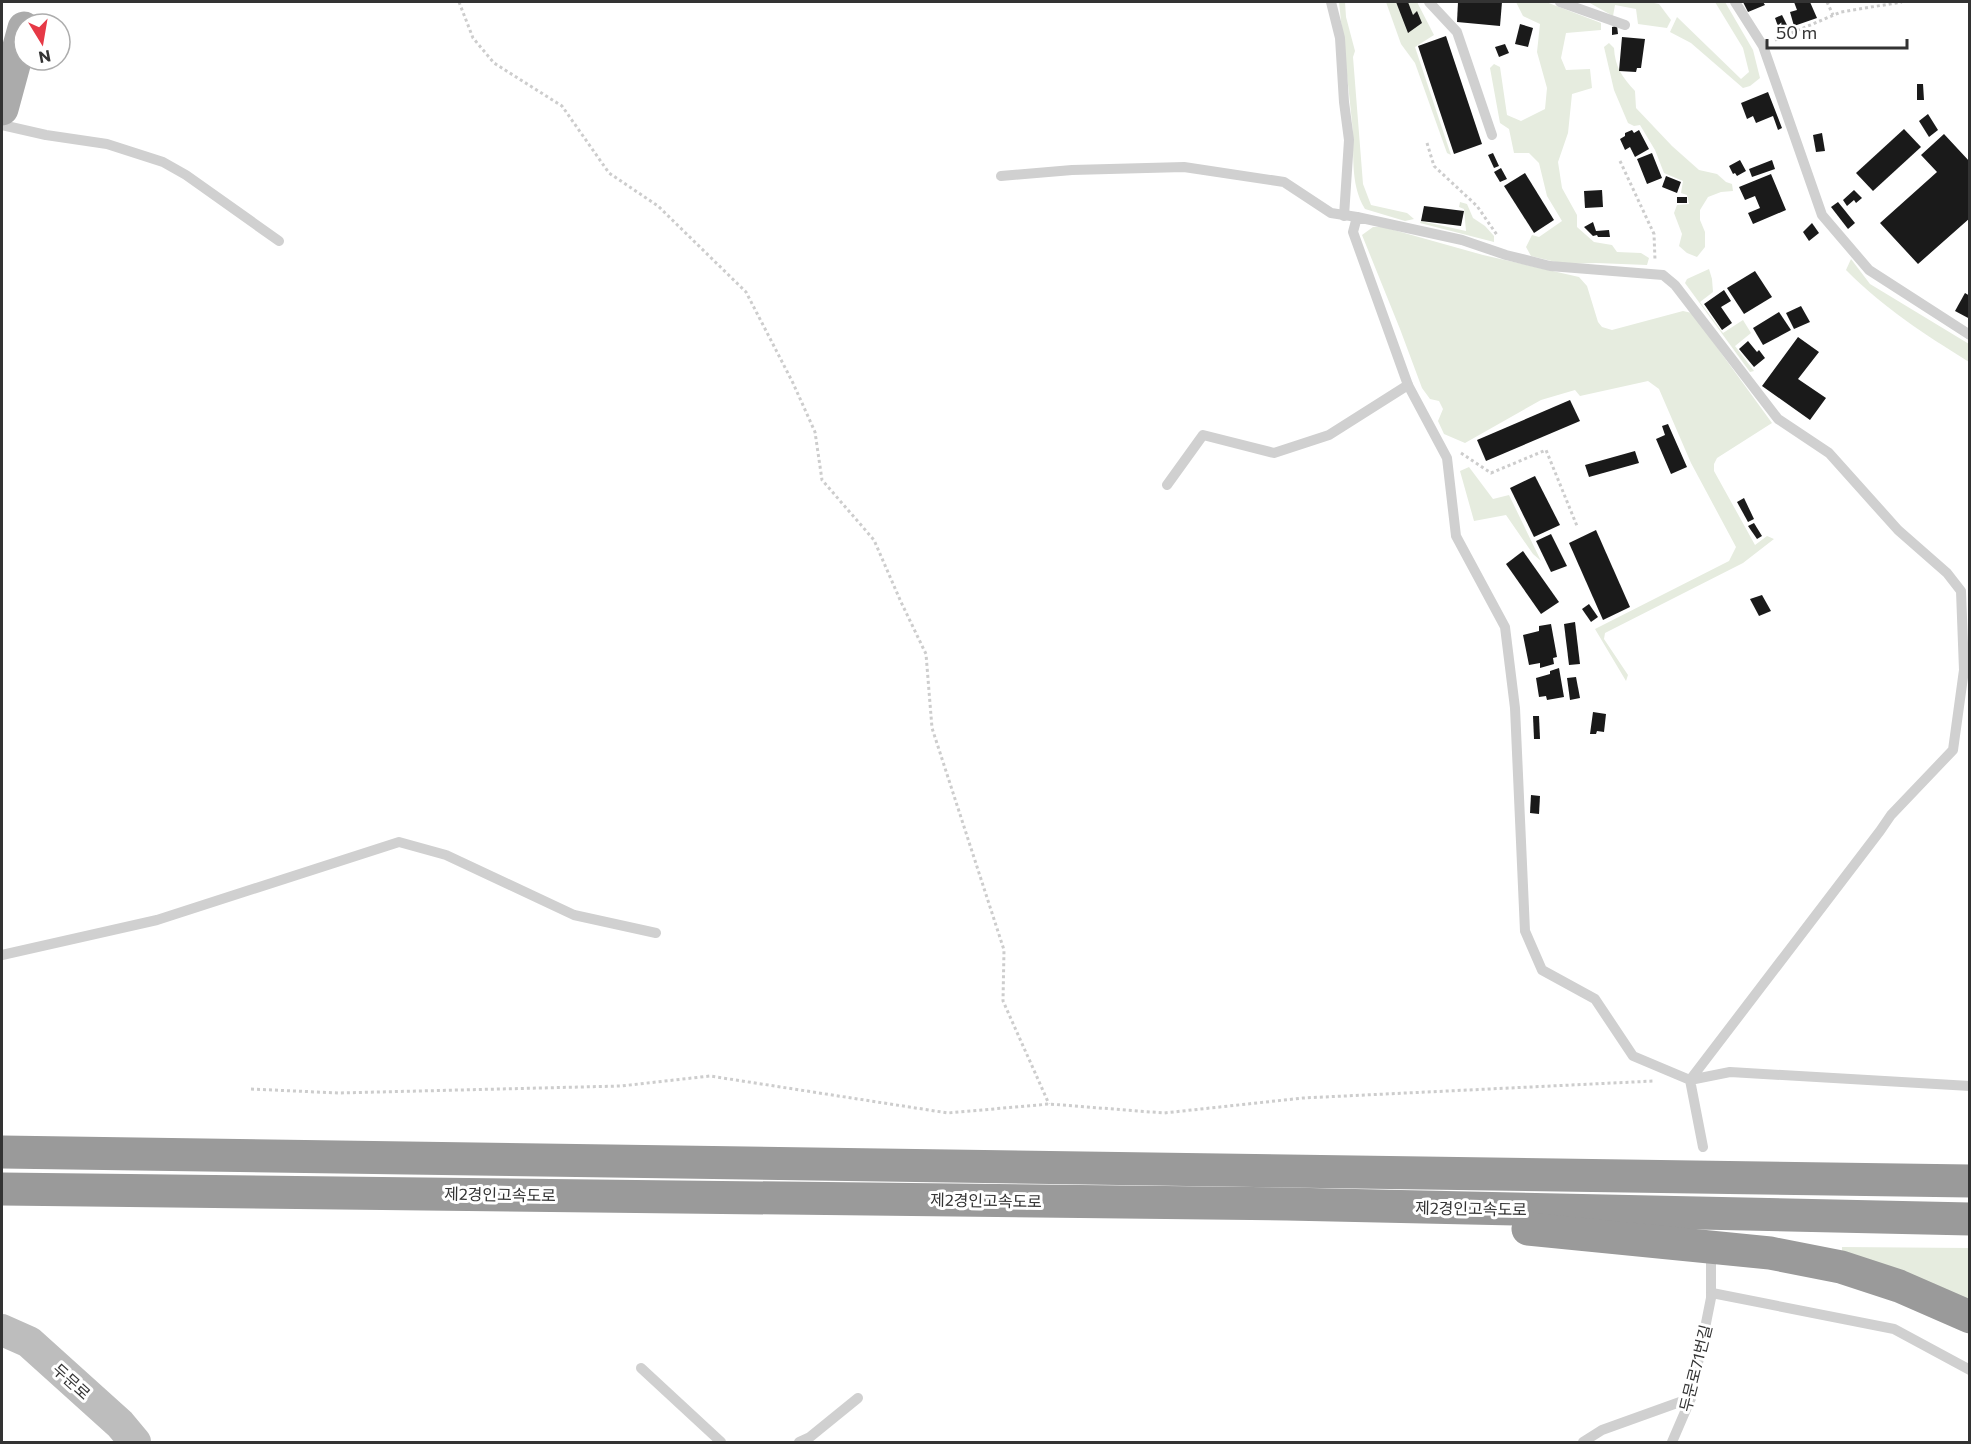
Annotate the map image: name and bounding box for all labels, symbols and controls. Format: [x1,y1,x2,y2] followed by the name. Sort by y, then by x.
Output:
[12,12,72,72] north arrow
[1767,12,1906,50] scale bar
[1776,21,1817,43] text: 50 m
[37,47,53,68] text: N
[444,1184,556,1204] street label: 제2경인고속도로
[930,1190,1042,1210] street label: 제2경인고속도로
[1415,1198,1527,1218] street label: 제2경인고속도로
[1675,1323,1715,1413] street label: 두문로71번길
[49,1359,95,1403] street label: 두문로

